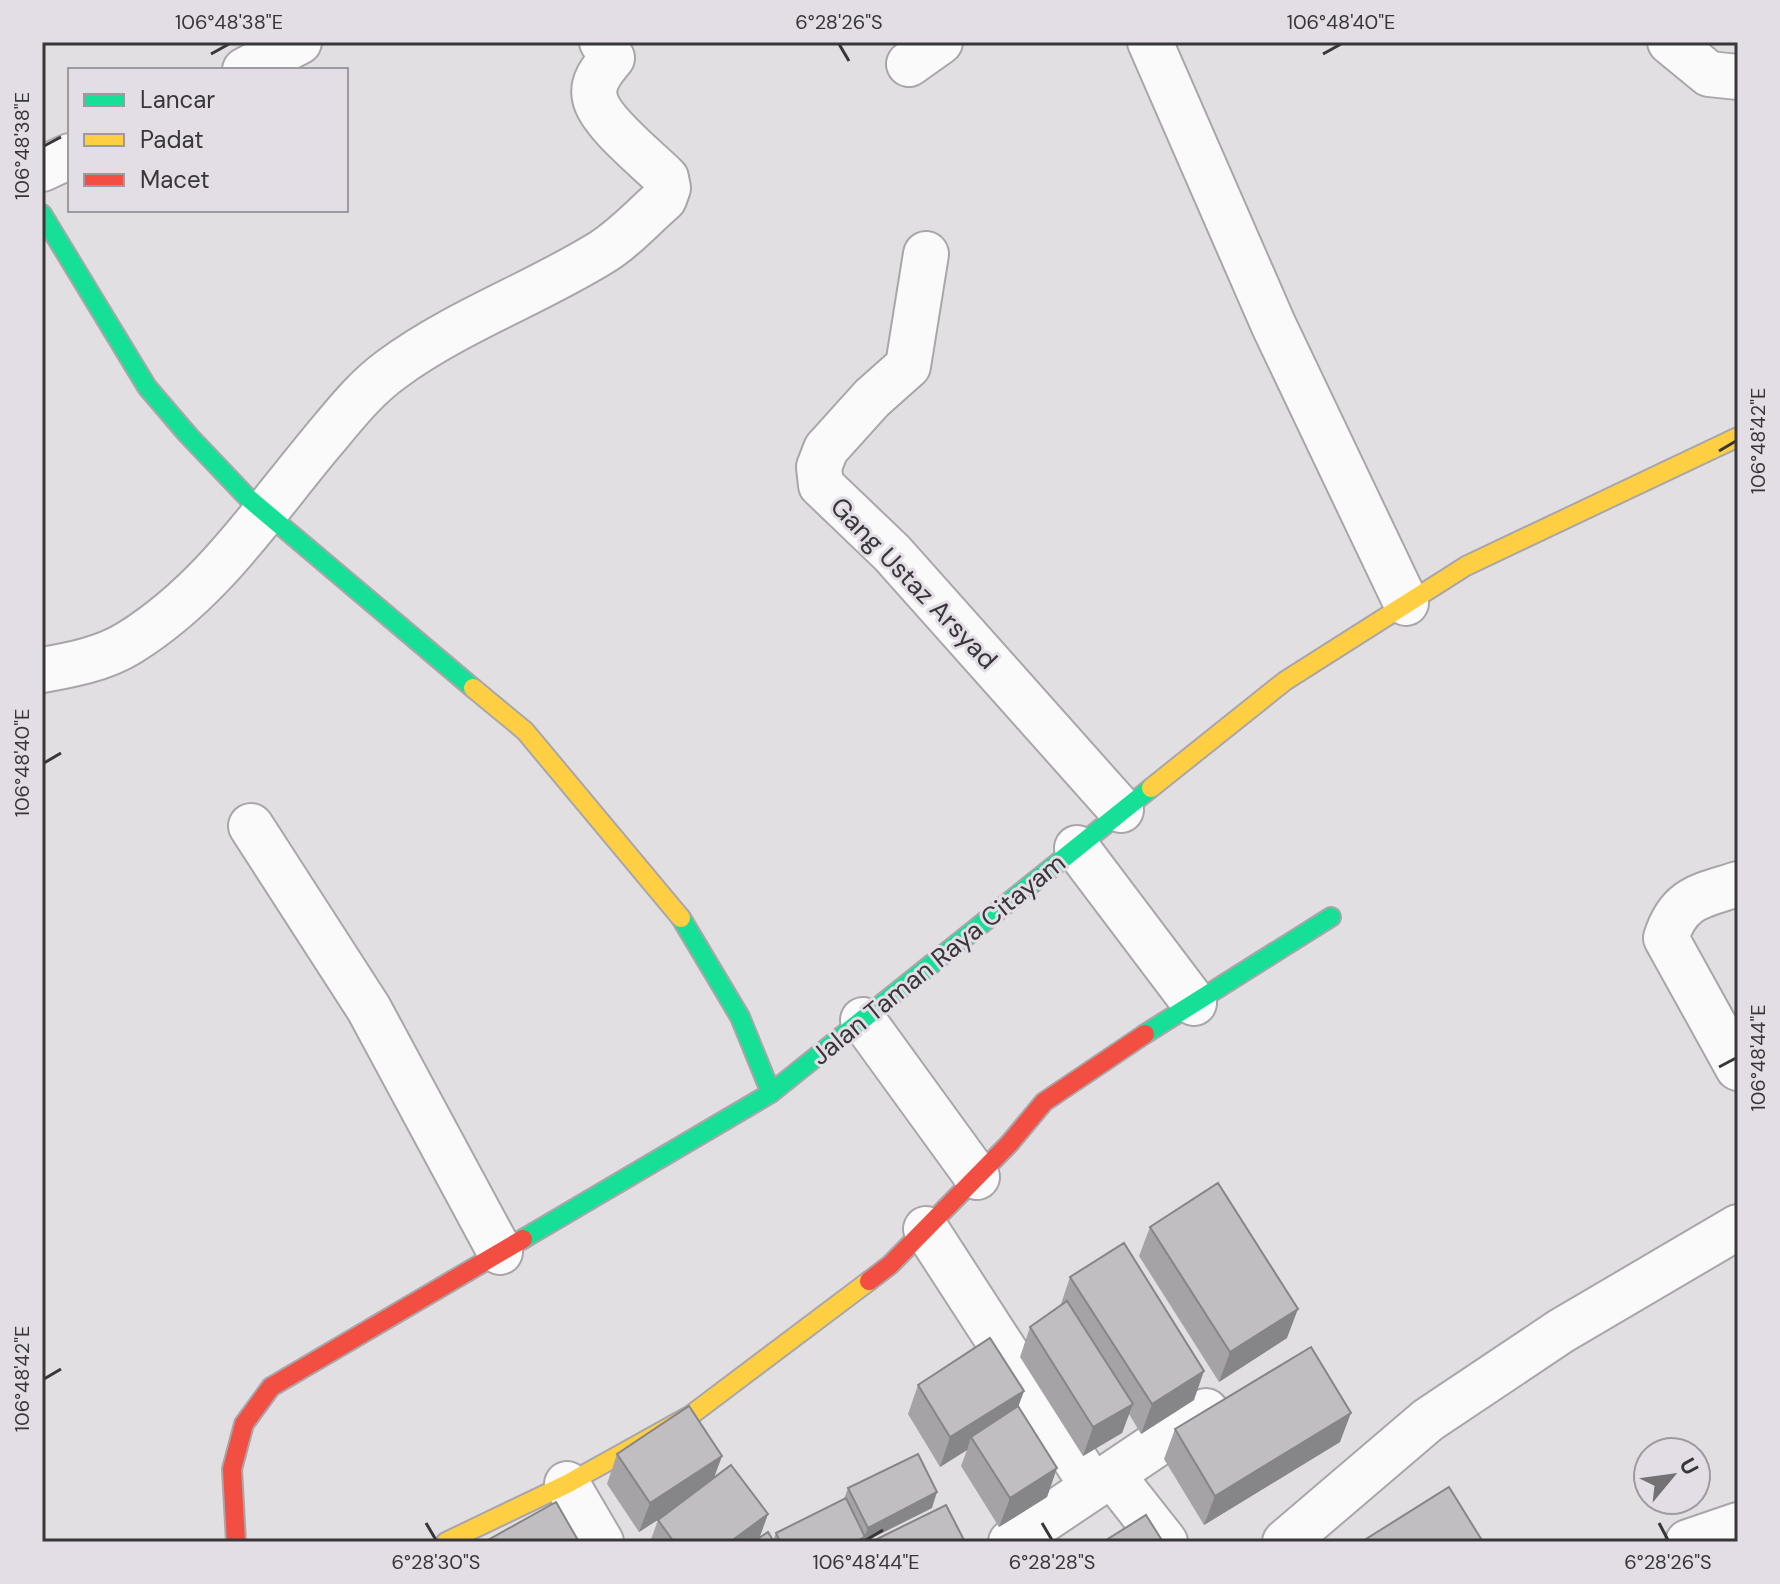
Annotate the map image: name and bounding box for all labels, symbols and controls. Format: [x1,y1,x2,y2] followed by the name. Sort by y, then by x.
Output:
[175,9,283,35] text: 106°48'38"E
[795,9,883,35] text: 6°28'26"S
[1287,9,1395,35] text: 106°48'40"E
[68,68,348,212] legend
[140,84,215,115] text: Lancar
[9,92,35,200] text: 106°48'38"E
[140,124,204,155] text: Padat
[140,164,210,195] text: Macet
[1745,388,1771,494] text: 106°48'42"E
[823,490,1005,676] street label: Gang Ustaz Arsyad
[9,709,35,817] text: 106°48'40"E
[804,846,1072,1072] street label: Jalan Taman Raya Citayam
[1745,1004,1771,1112] text: 106°48'44"E
[9,1326,35,1432] text: 106°48'42"E
[1632,1436,1712,1516] north arrow
[1673,1453,1705,1480] text: U
[392,1549,480,1575] text: 6°28'30"S
[812,1549,920,1575] text: 106°48'44"E
[1009,1549,1095,1575] text: 6°28'28"S
[1624,1549,1712,1575] text: 6°28'26"S

